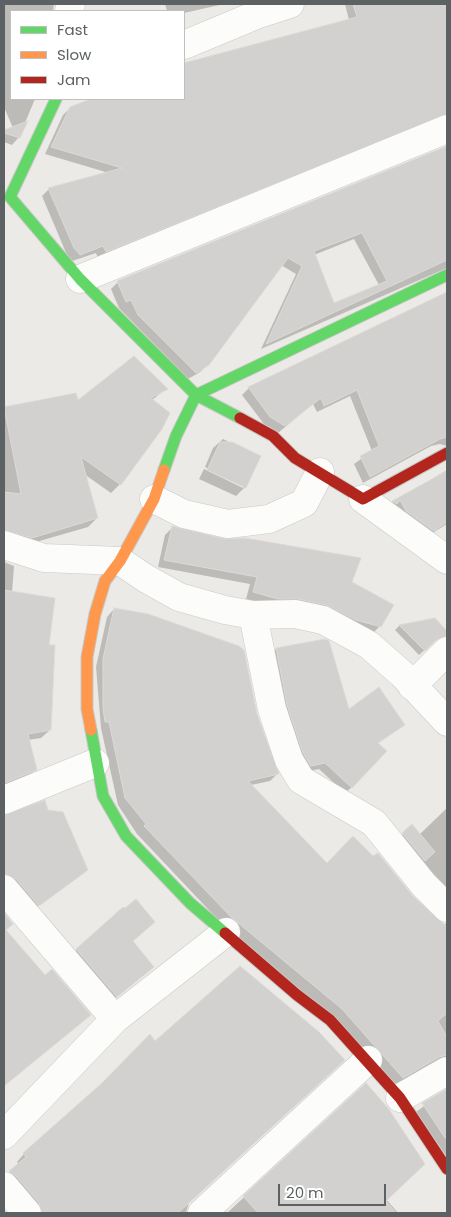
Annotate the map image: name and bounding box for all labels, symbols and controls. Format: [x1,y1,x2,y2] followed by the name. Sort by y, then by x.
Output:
[10,10,185,100] legend
[57,19,88,40] text: Fast
[57,44,91,65] text: Slow
[57,69,91,90] text: Jam
[281,1174,388,1206] scale bar
[286,1182,324,1203] text: 20 m

